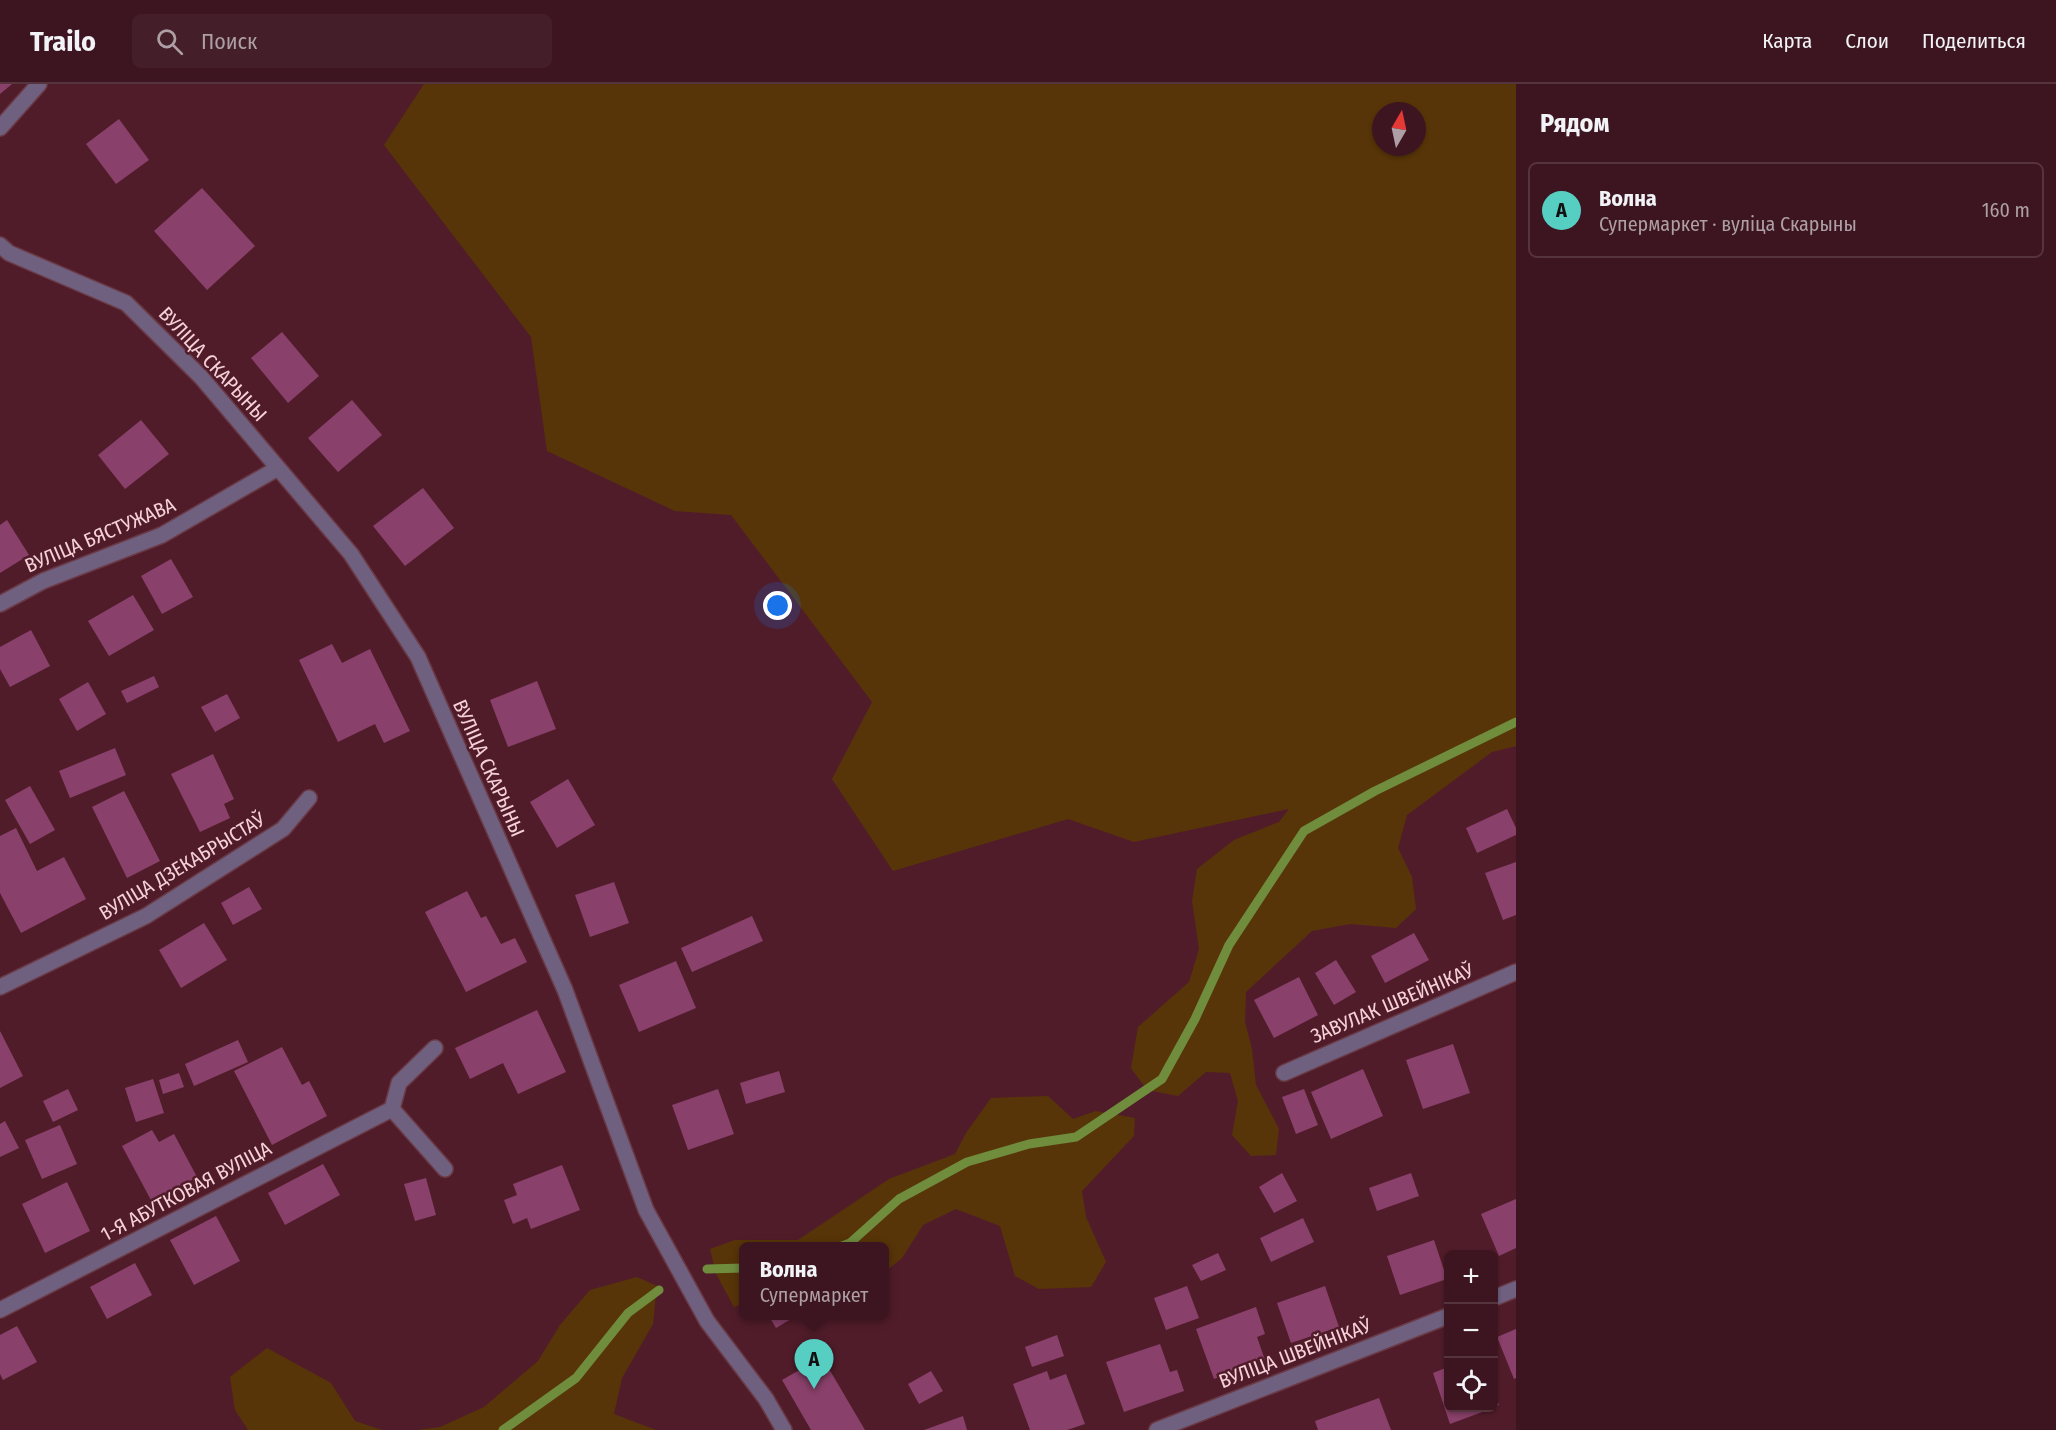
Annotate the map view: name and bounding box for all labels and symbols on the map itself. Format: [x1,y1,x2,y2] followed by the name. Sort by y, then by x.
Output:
[1372,102,1426,156] north arrow
[154,302,272,426] street label: ВУЛІЦА СКАРЫНЫ
[21,492,179,578] street label: ВУЛІЦА БЯСТУЖАВА
[763,591,792,620] your location
[448,696,530,840] street label: ВУЛІЦА СКАРЫНЫ
[95,807,269,925] street label: ВУЛІЦА ДЗЕКАБРЫСТАЎ
[1307,958,1477,1048] street label: ЗАВУЛАК ШВЕЙНІКАЎ
[97,1136,276,1246] street label: 1-Я АБУТКОВАЯ ВУЛІЦА
[1216,1313,1375,1393] street label: ВУЛІЦА ШВЕЙНІКАЎ
[794,1340,834,1389] pin: A

